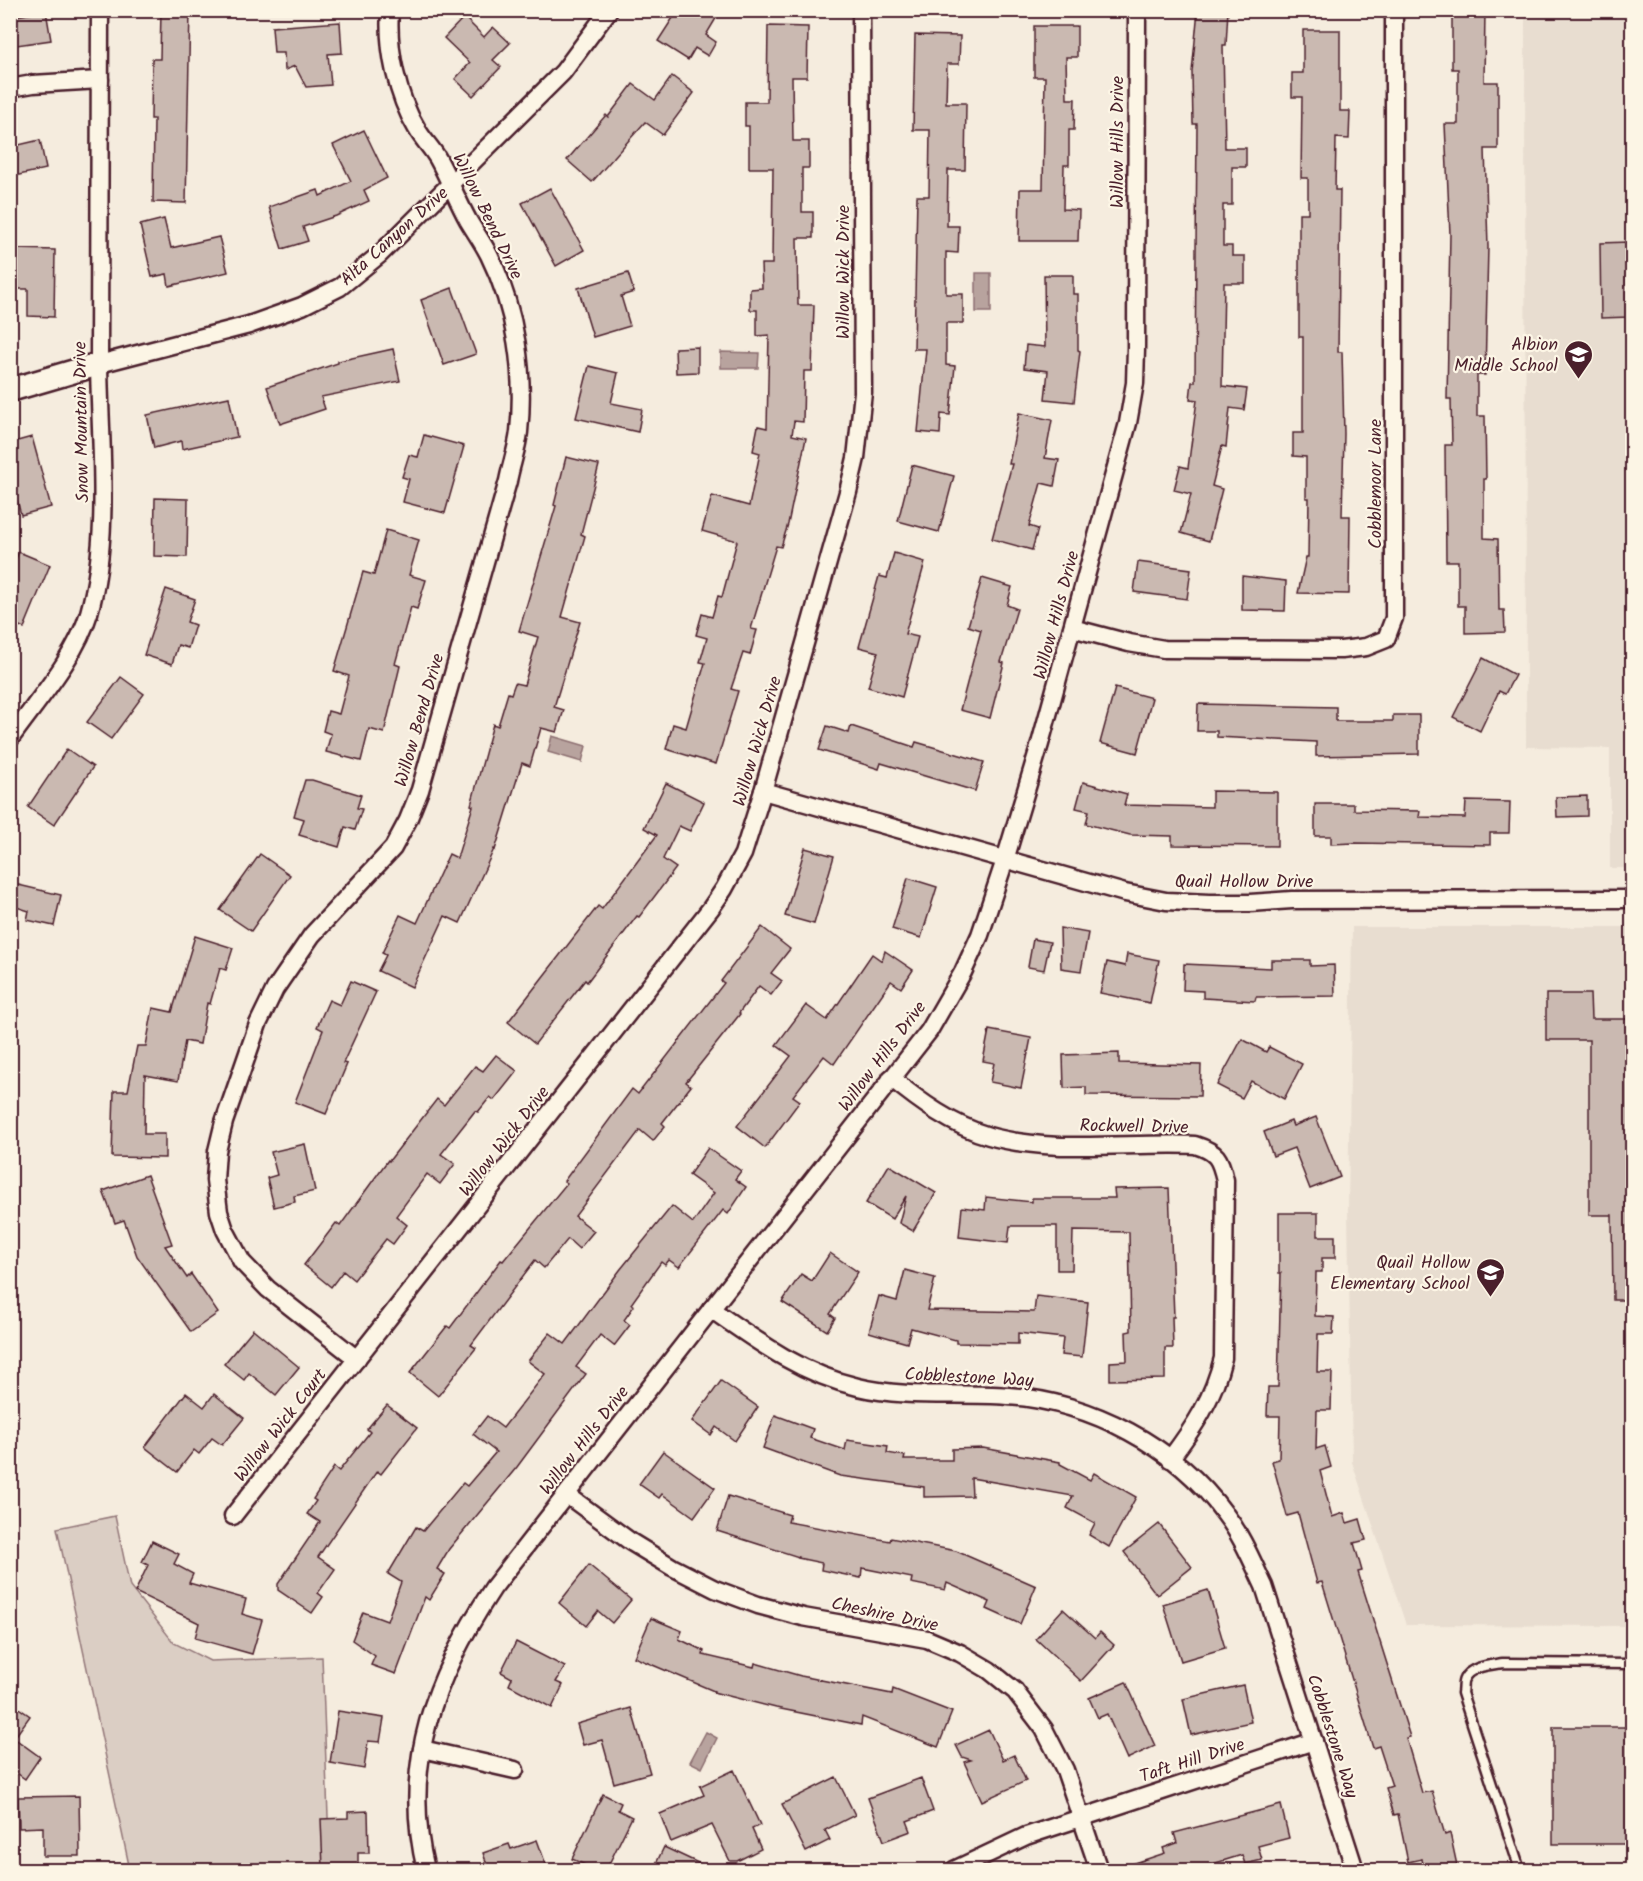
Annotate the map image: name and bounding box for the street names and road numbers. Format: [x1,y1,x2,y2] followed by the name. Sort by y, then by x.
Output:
[1104,76,1133,208] street label: Willow Hills Drive
[443,148,530,285] street label: Willow Bend Drive
[334,180,456,294] street label: Alta Canyon Drive
[830,205,859,339] street label: Willow Wick Drive
[67,341,98,503] street label: Snow Mountain Drive
[1362,419,1391,549] street label: Cobblemoor Lane
[1026,548,1089,683] street label: Willow Hills Drive
[388,650,453,791] street label: Willow Bend Drive
[726,673,791,810] street label: Willow Wick Drive
[1175,868,1313,897] street label: Quail Hollow Drive
[832,995,935,1118] street label: Willow Hills Drive
[452,1080,558,1204] street label: Willow Wick Drive
[1079,1112,1189,1143] street label: Rockwell Drive
[904,1361,1035,1396] street label: Cobblestone Way
[228,1362,335,1489] street label: Willow Wick Court
[533,1380,637,1502] street label: Willow Hills Drive
[828,1590,941,1641] street label: Cheshire Drive
[1298,1671,1365,1803] street label: Cobblestone Way
[1136,1731,1249,1792] street label: Taft Hill Drive

